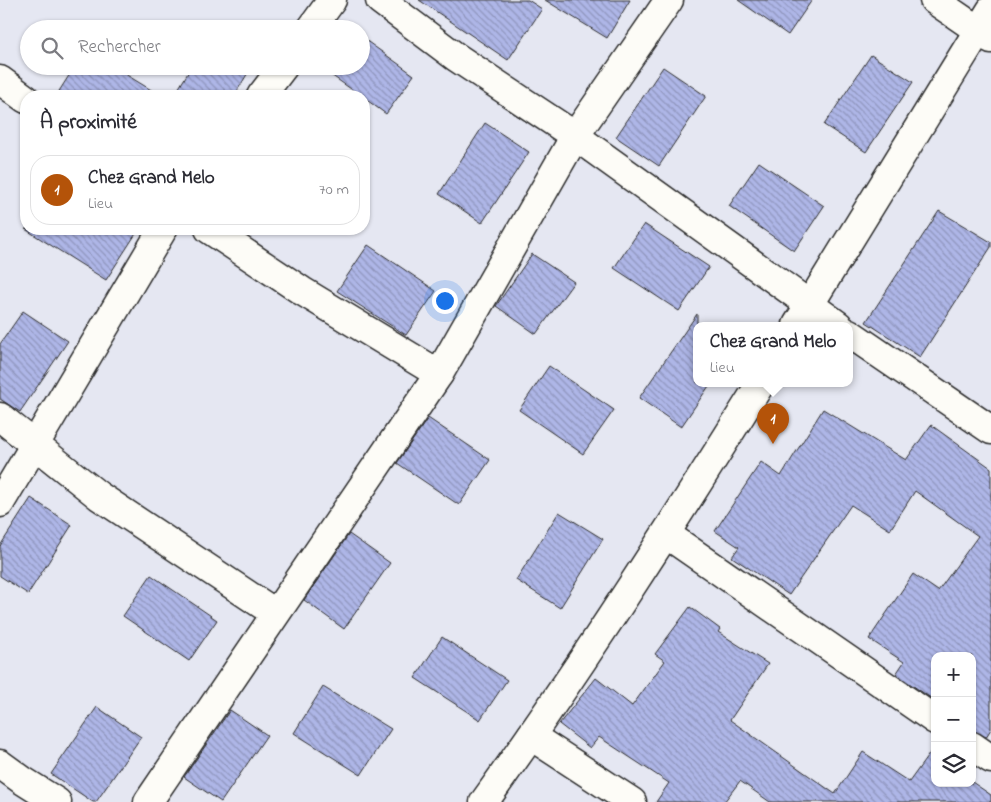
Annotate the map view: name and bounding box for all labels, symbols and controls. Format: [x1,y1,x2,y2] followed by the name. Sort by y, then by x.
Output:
[20,20,370,75] search box
[38,34,66,62] icon: search
[78,34,161,61] text: Rechercher
[40,108,137,138] text: À proximité
[88,165,215,192] text: Chez Grand Melo
[54,178,60,202] text: 1
[319,178,349,202] text: 70 m
[88,192,113,216] text: Lieu
[432,288,458,314] your location
[693,322,853,387] popup
[710,329,836,356] text: Chez Grand Melo
[710,356,735,380] text: Lieu
[757,403,789,444] pin: 1
[931,652,976,787] map controls
[931,652,976,697] button: +
[931,697,976,742] button: −
[931,742,976,787] button: layers

